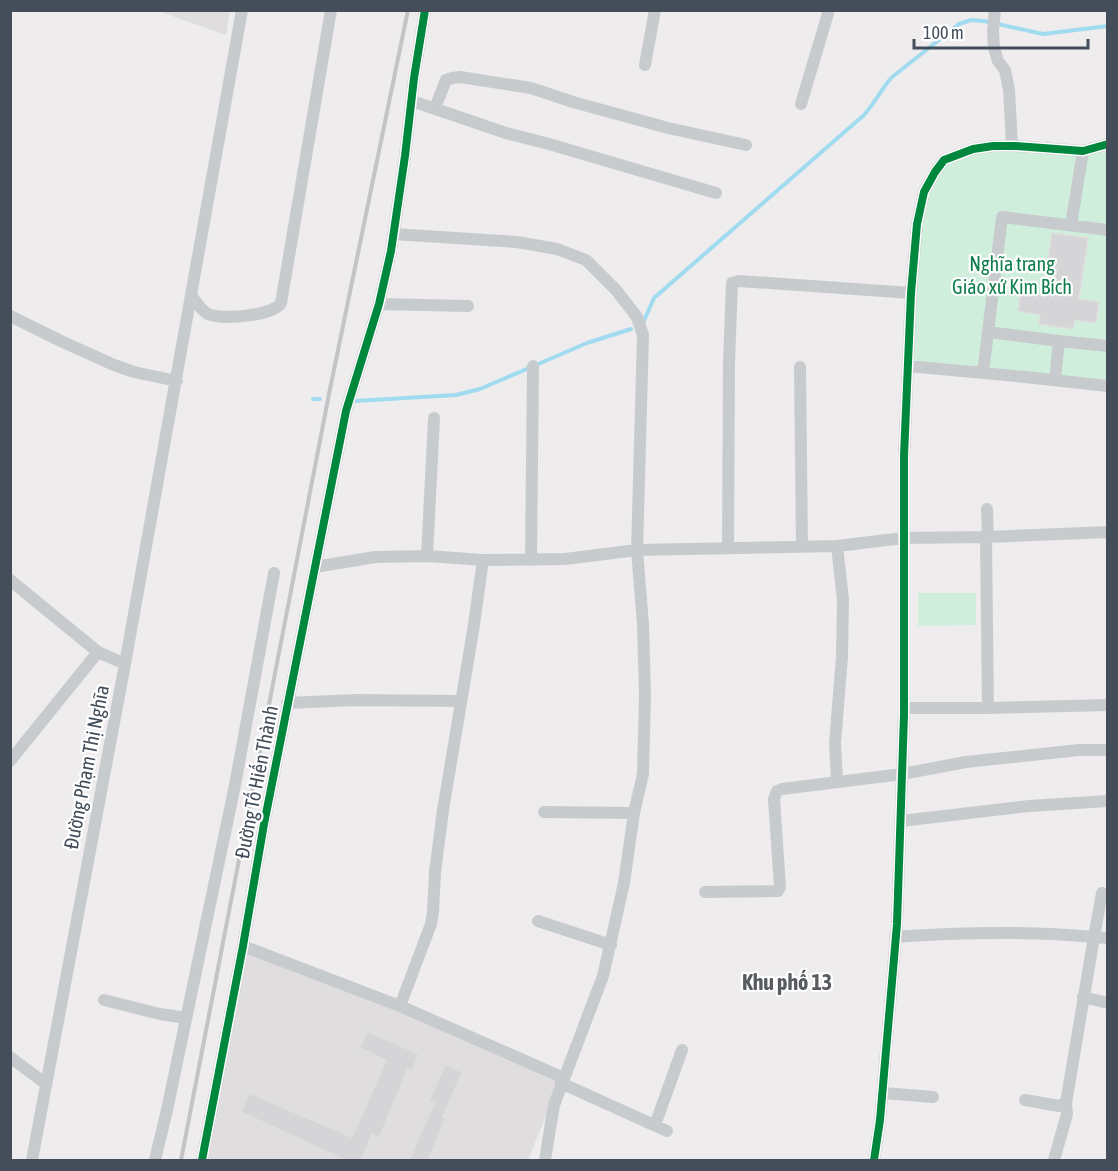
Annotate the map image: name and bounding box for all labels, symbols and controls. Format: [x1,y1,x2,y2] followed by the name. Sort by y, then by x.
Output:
[914,12,1088,50] scale bar
[923,22,964,43] text: 100 m
[952,252,1072,298] park label: Nghĩa trang Giáo xứ Kim Bích
[59,683,113,851] street label: Đường Phạm Thị Nghĩa
[230,703,282,861] street label: Đường Tố Hiến Thành
[742,969,832,995] district label: Khu phố 13

